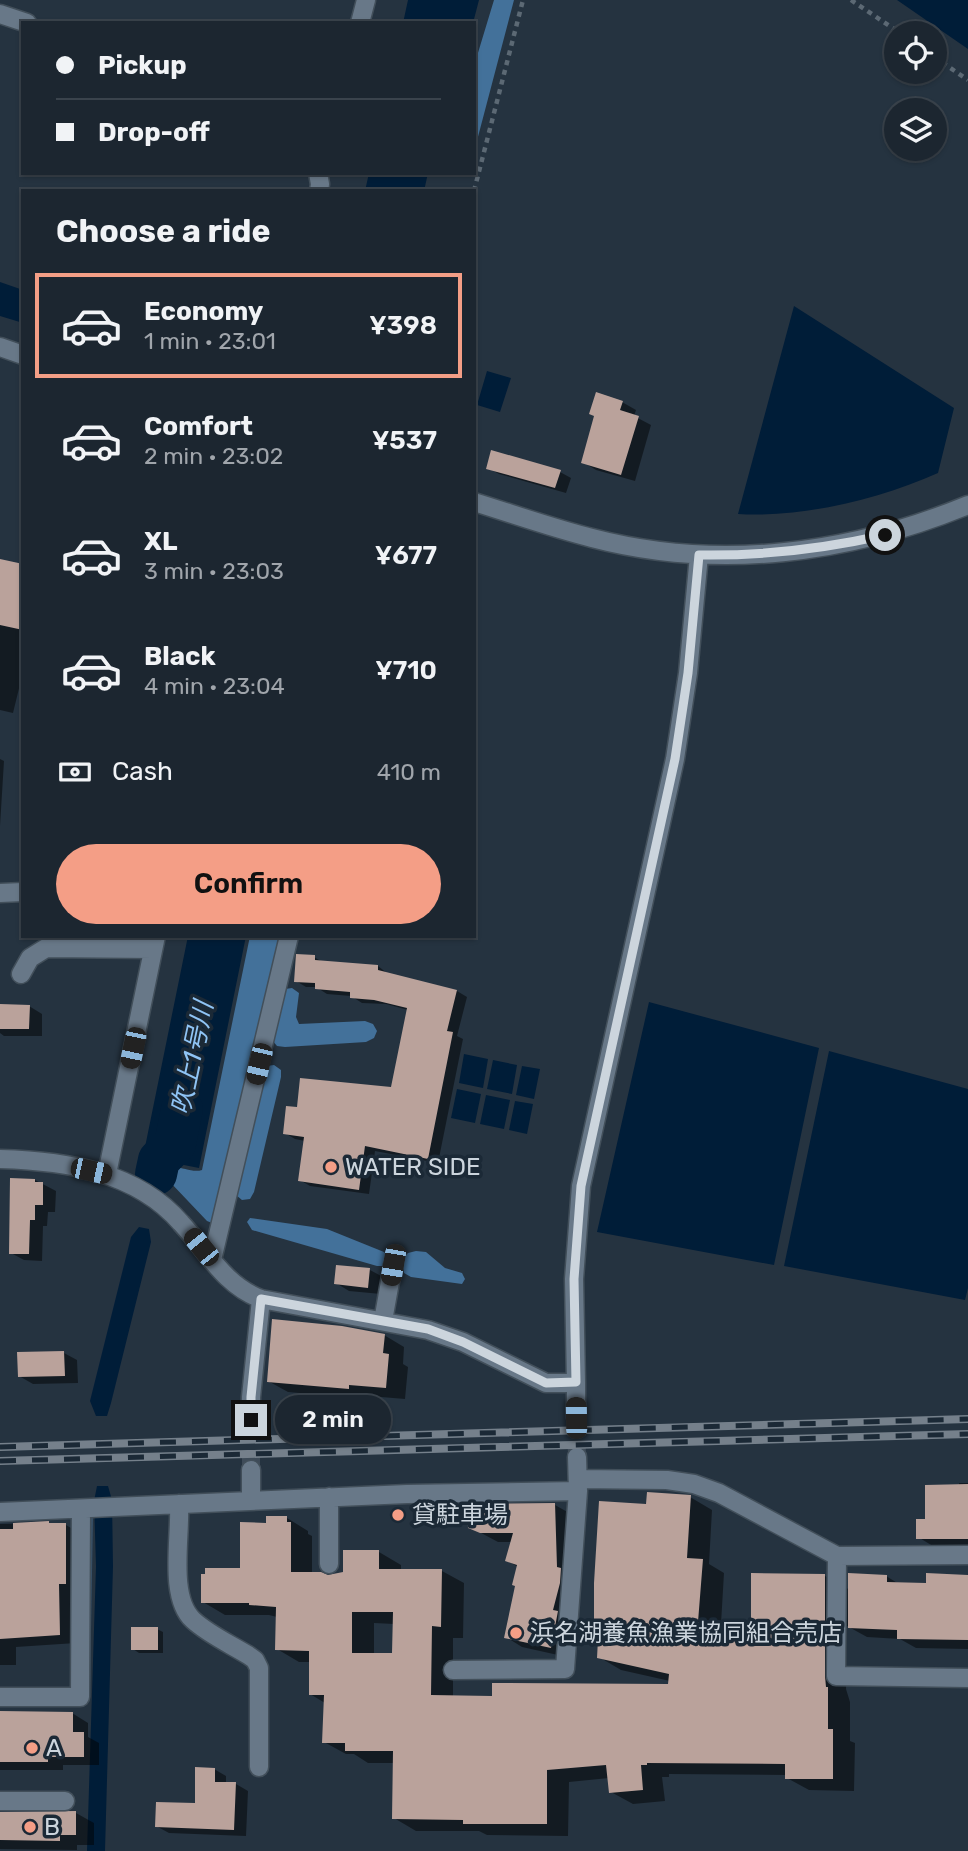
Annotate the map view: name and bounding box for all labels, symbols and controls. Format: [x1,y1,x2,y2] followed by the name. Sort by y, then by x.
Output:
[884,21,947,161] map controls
[884,21,947,84] button: locate
[98,50,187,81] text: Pickup
[884,98,947,161] button: layers
[98,117,210,148] text: Drop-off
[56,212,270,250] text: Choose a ride
[60,294,123,357] icon: car
[144,296,263,327] text: Economy
[369,310,437,341] text: ¥398
[144,327,276,355] text: 1 min · 23:01
[60,409,123,472] icon: car
[144,411,253,442] text: Comfort
[372,425,437,456] text: ¥537
[144,442,283,470] text: 2 min · 23:02
[869,519,901,551] route start
[60,524,123,587] icon: car
[144,526,177,557] text: XL
[375,540,437,571] text: ¥677
[144,557,284,585] text: 3 min · 23:03
[60,639,123,702] icon: car
[144,641,216,672] text: Black
[375,655,437,686] text: ¥710
[144,672,285,700] text: 4 min · 23:04
[56,753,94,791] icon: cash
[112,756,173,787] text: Cash
[377,758,441,786] text: 410 m
[56,844,441,924] button: Confirm
[165,996,220,1118] water label: 吹上1号川
[119,1025,148,1071] car
[245,1041,274,1087] car
[345,1153,481,1181] place label: WATER SIDE
[69,1156,114,1186] car
[323,1159,339,1175] marker: WATER SIDE
[180,1224,223,1270] car
[380,1242,407,1288] car
[276,1396,391,1444] callout: 2 min
[566,1397,587,1439] car
[235,1404,267,1436] route end
[302,1405,364,1433] text: 2 min
[412,1501,508,1529] place label: 貸駐車場
[390,1507,406,1523] marker: 貸駐車場
[530,1619,842,1647] place label: 浜名湖養魚漁業協同組合売店
[508,1625,524,1641] marker: 浜名湖養魚漁業協同組合売店
[46,1734,62,1762] place label: A
[24,1740,40,1756] marker: A
[44,1813,60,1841] place label: B
[22,1819,38,1835] marker: B

